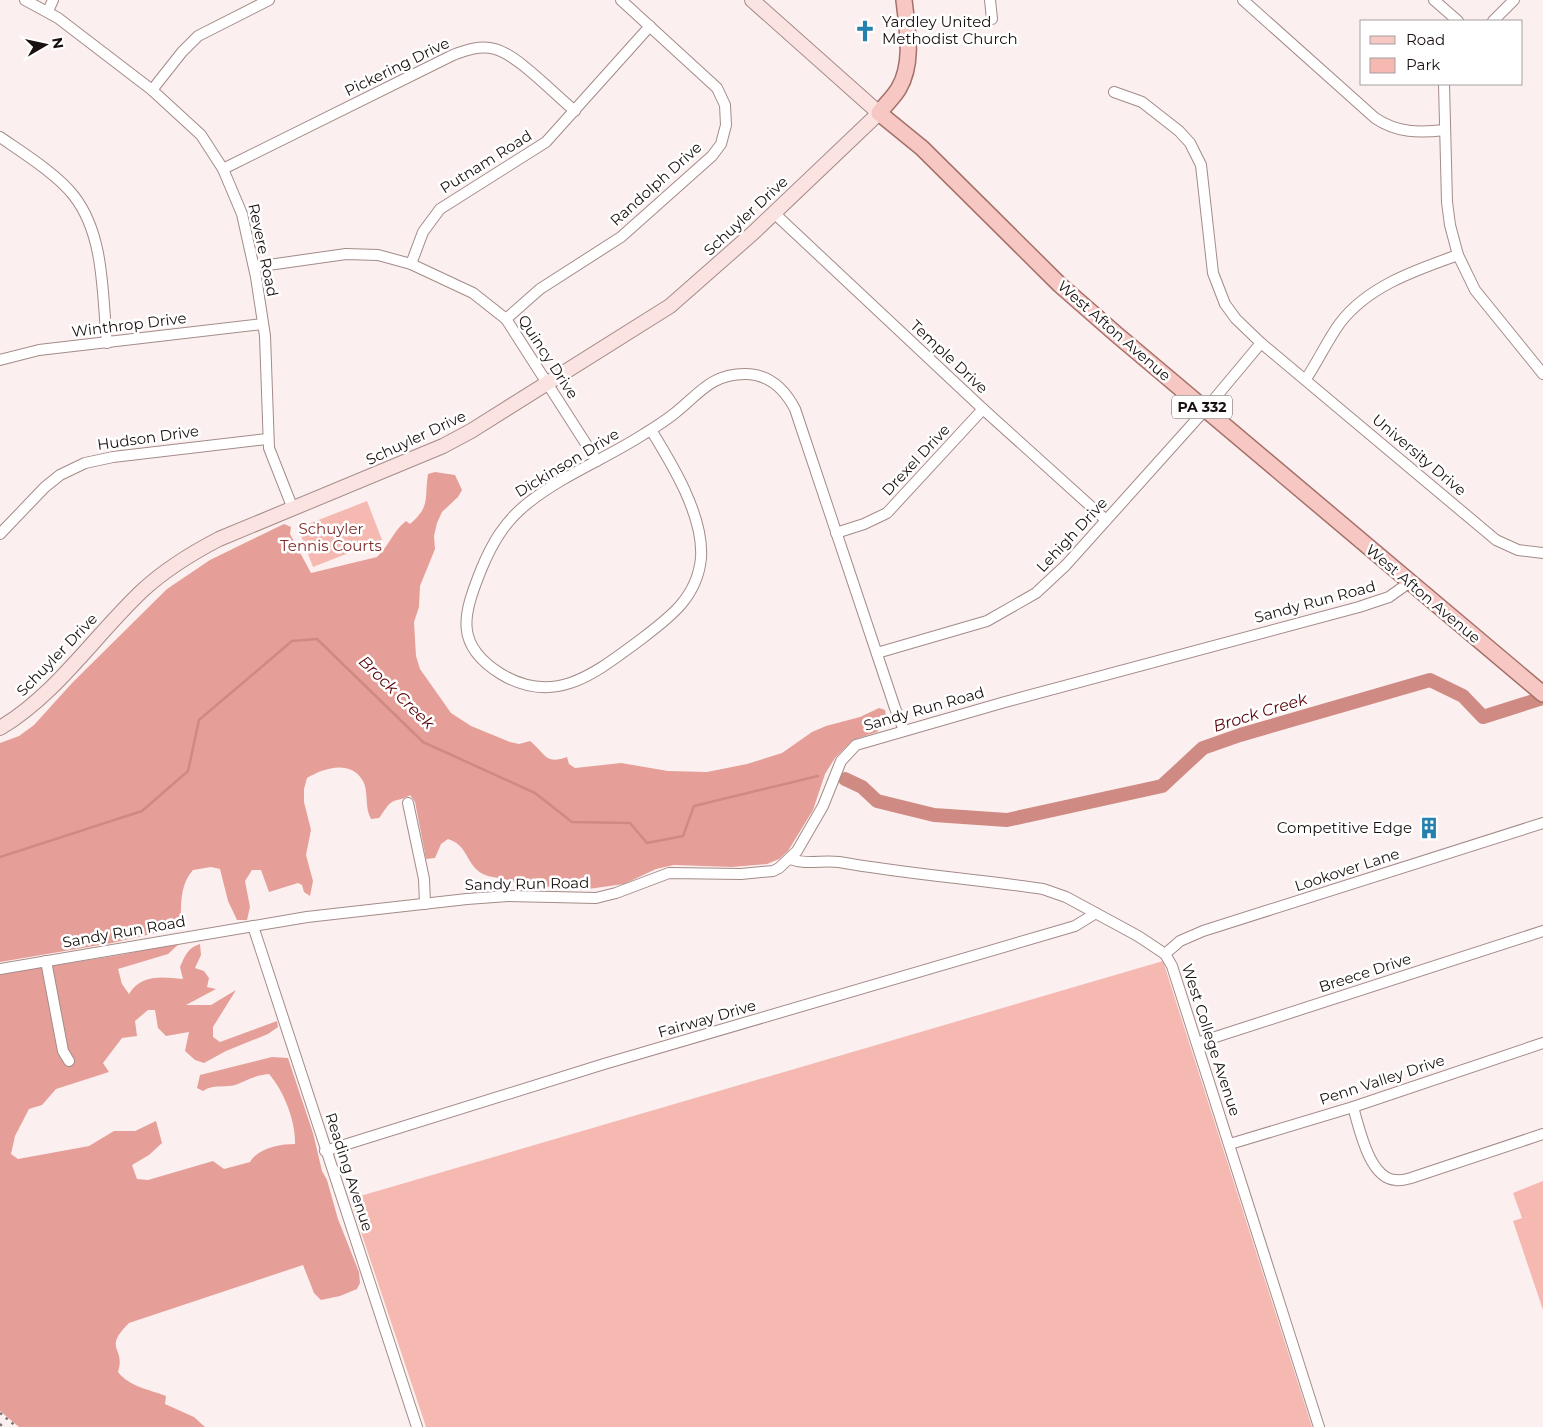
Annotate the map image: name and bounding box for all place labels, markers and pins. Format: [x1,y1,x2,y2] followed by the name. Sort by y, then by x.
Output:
[882,12,1018,48] place label: Yardley United Methodist Church
[852,18,878,44] church icon: Yardley United Methodist Church
[1416,815,1442,841] building icon: Competitive Edge
[1277,818,1412,837] place label: Competitive Edge

